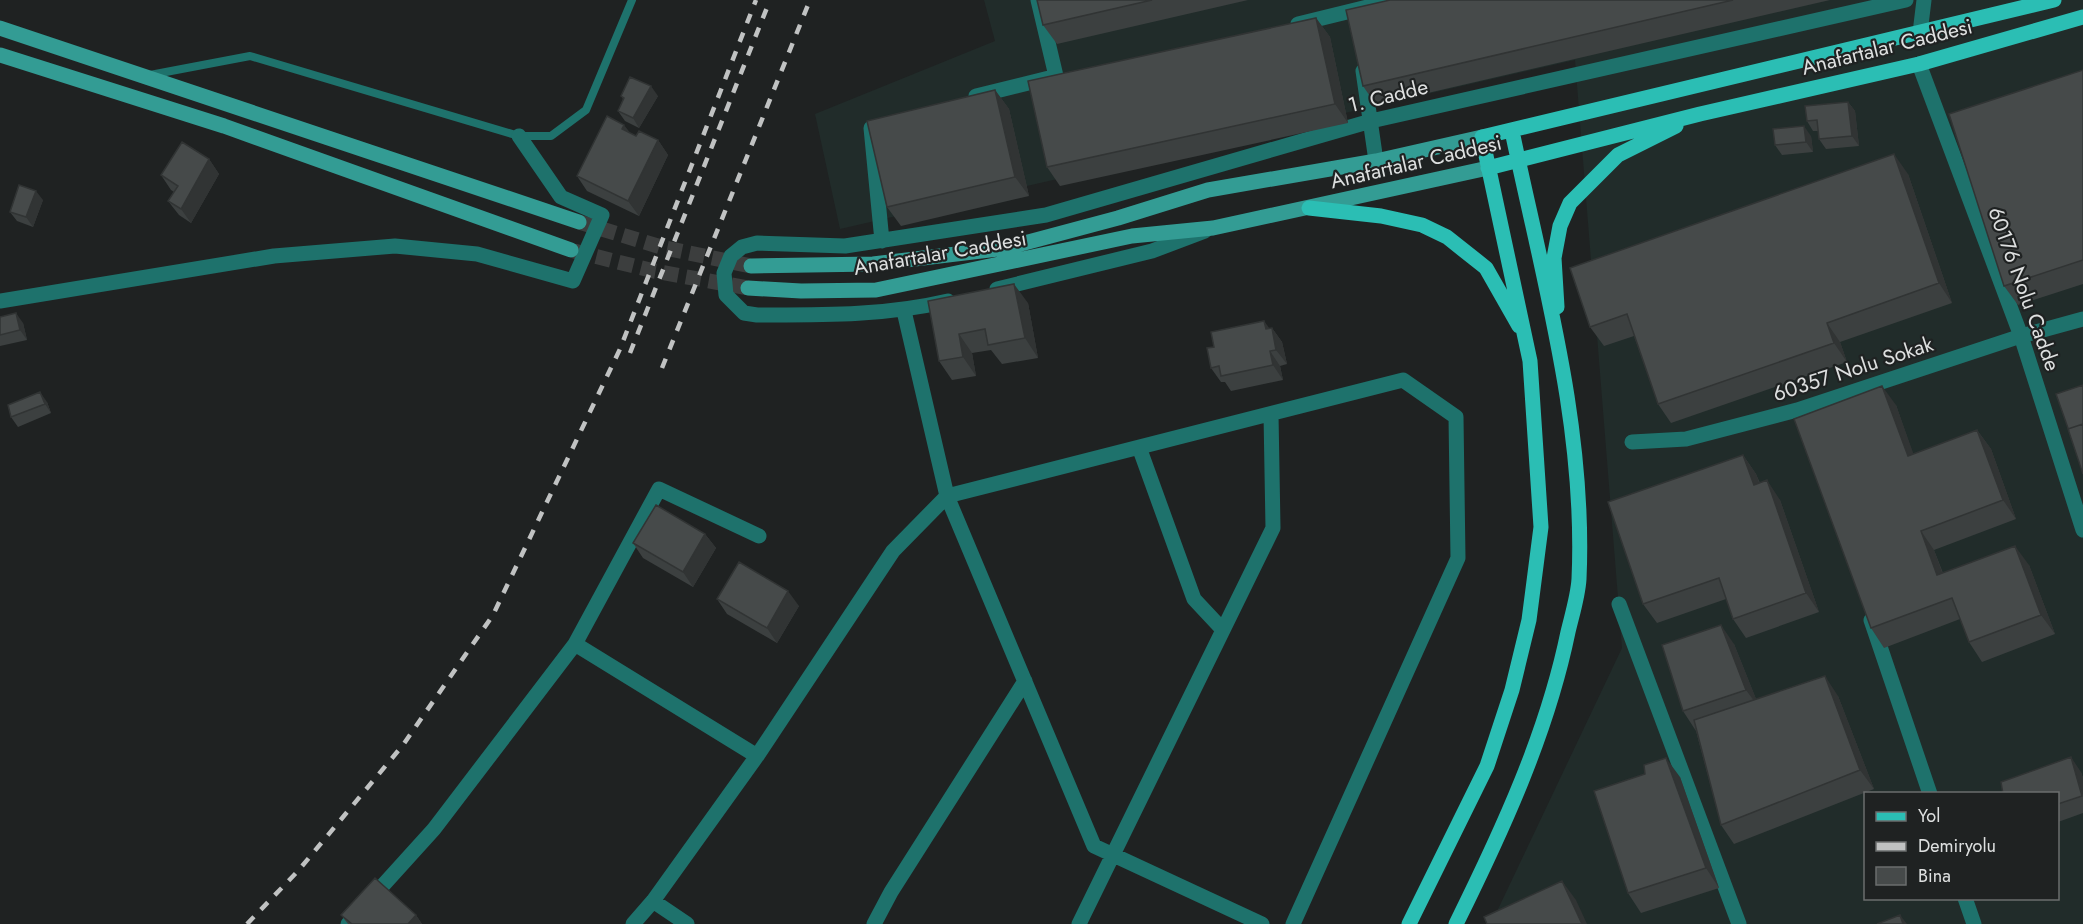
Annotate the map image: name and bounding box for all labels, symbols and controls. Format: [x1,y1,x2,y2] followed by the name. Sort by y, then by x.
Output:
[1798,11,1976,83] street label: Anafartalar Caddesi
[1345,72,1431,120] street label: 1. Cadde
[1327,128,1505,196] street label: Anafartalar Caddesi
[1980,203,2068,375] street label: 60176 Nolu Cadde
[851,223,1029,283] street label: Anafartalar Caddesi
[1769,329,1938,409] street label: 60357 Nolu Sokak
[1864,792,2059,900] legend
[1918,803,1940,829] text: Yol
[1918,833,1996,859] text: Demiryolu
[1918,863,1951,889] text: Bina

